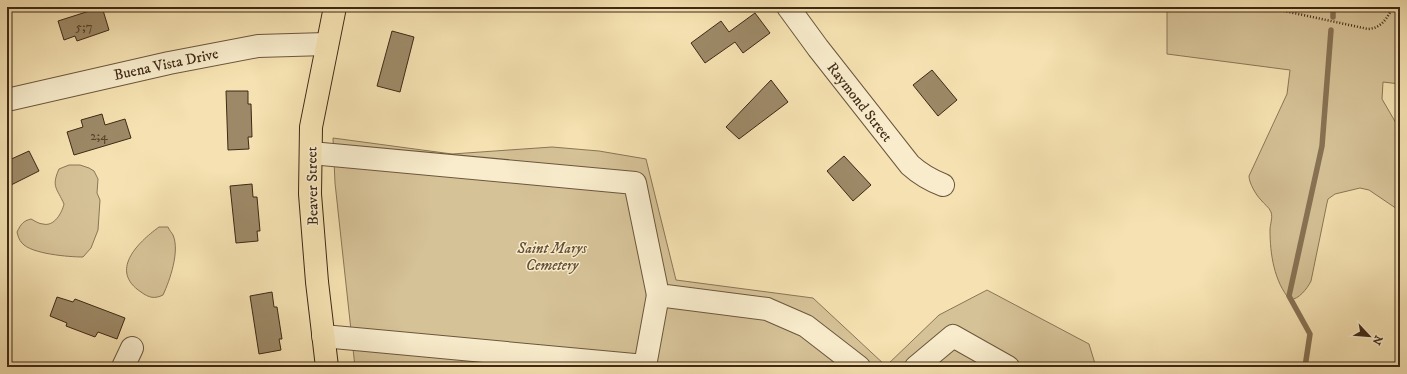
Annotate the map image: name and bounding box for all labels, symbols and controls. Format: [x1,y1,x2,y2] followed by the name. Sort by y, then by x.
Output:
[75,19,93,35] house number: 5;7
[112,44,220,85] street label: Buena Vista Drive
[823,59,897,146] street label: Raymond Street
[90,128,108,144] house number: 2;4
[302,146,323,226] street label: Beaver Street
[516,239,587,275] park label: Saint Marys Cemetery
[1349,316,1389,356] north arrow
[1369,333,1385,347] text: N

